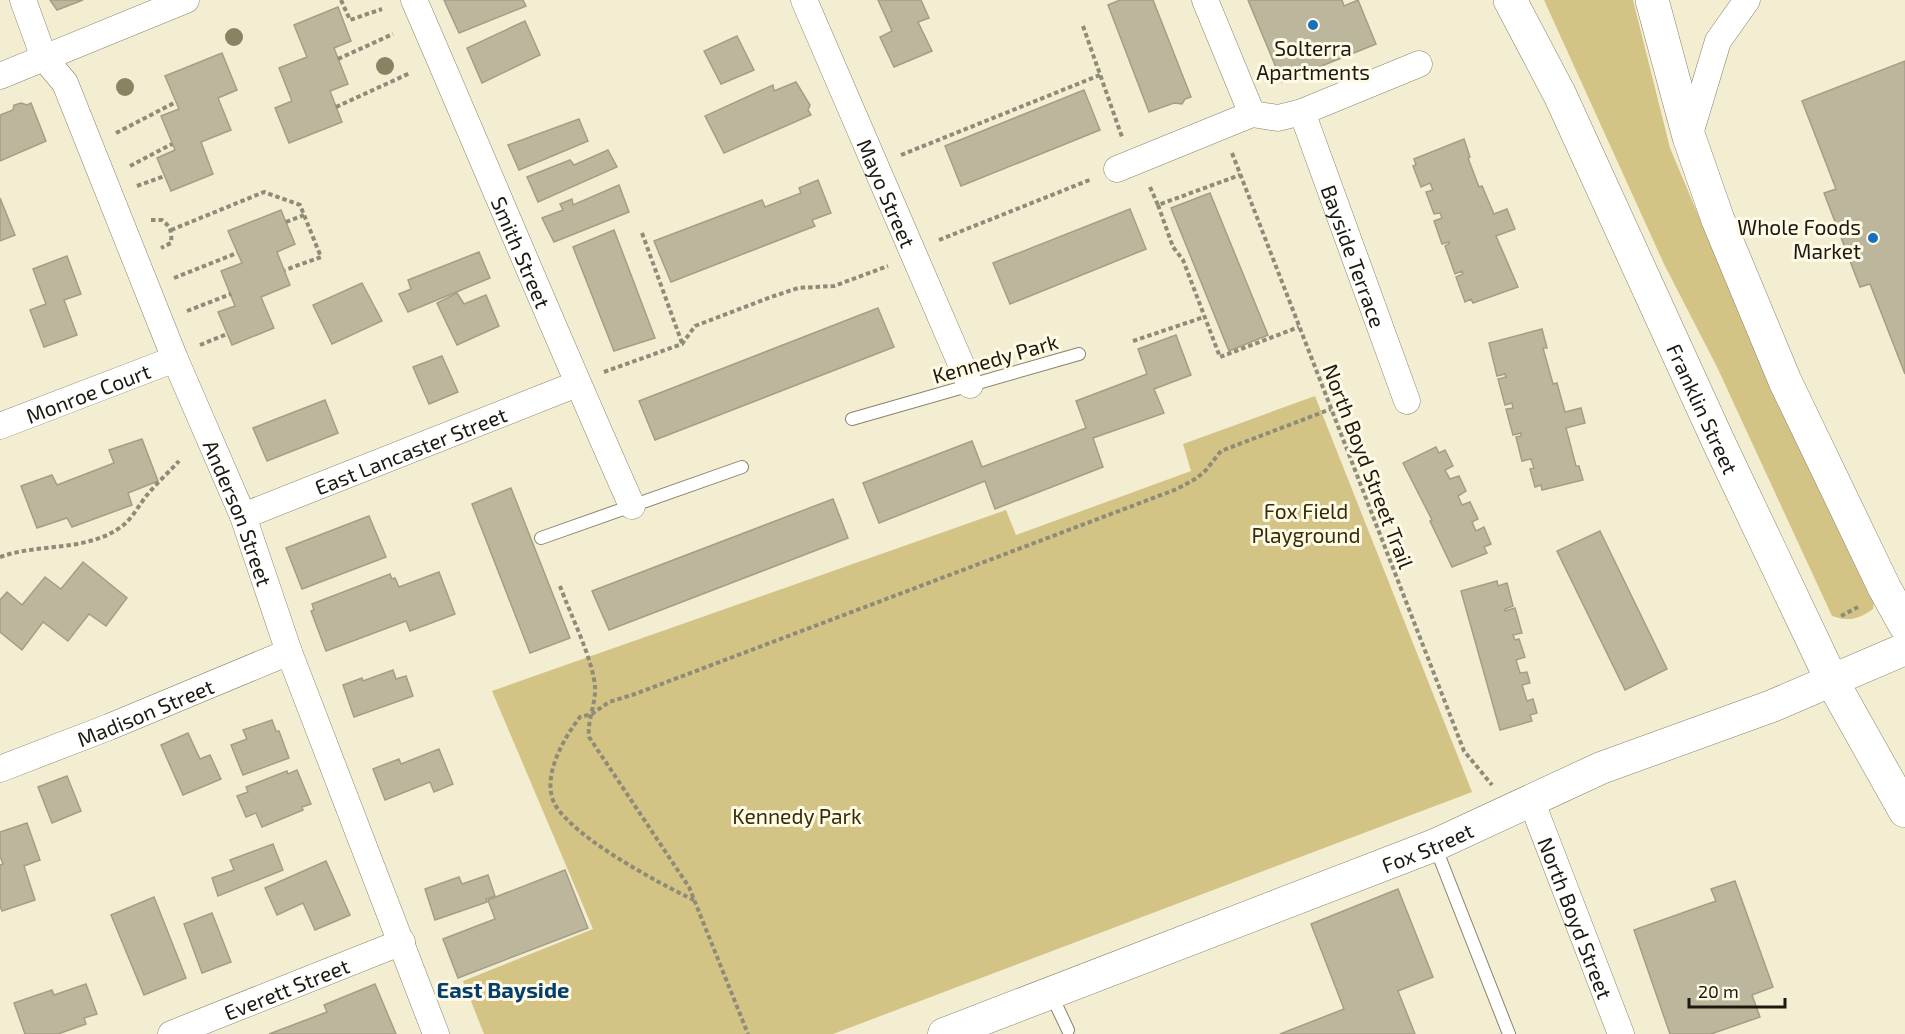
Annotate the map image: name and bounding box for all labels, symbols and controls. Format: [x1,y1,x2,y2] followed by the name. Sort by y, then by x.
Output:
[1306,18,1320,32] marker: Solterra Apartments
[1256,35,1370,84] place label: Solterra Apartments
[853,135,922,251] street label: Mayo Street
[1317,181,1392,331] street label: Bayside Terrace
[487,192,557,311] street label: Smith Street
[1737,214,1861,263] place label: Whole Foods Market
[1866,231,1880,245] marker: Whole Foods Market
[929,328,1061,388] street label: Kennedy Park
[1663,339,1744,478] street label: Franklin Street
[22,357,153,427] street label: Monroe Court
[1318,360,1420,572] street label: North Boyd Street Trail
[311,401,510,499] street label: East Lancaster Street
[199,436,278,589] street label: Anderson Street
[1251,498,1361,547] park label: Fox Field Playground
[73,672,217,751] street label: Madison Street
[732,803,862,828] park label: Kennedy Park
[1378,817,1477,877] street label: Fox Street
[1534,833,1619,1002] street label: North Boyd Street
[220,952,352,1024] street label: Everett Street
[1689,971,1785,1009] scale bar
[437,976,569,1003] district label: East Bayside
[1698,980,1739,1002] text: 20 m

